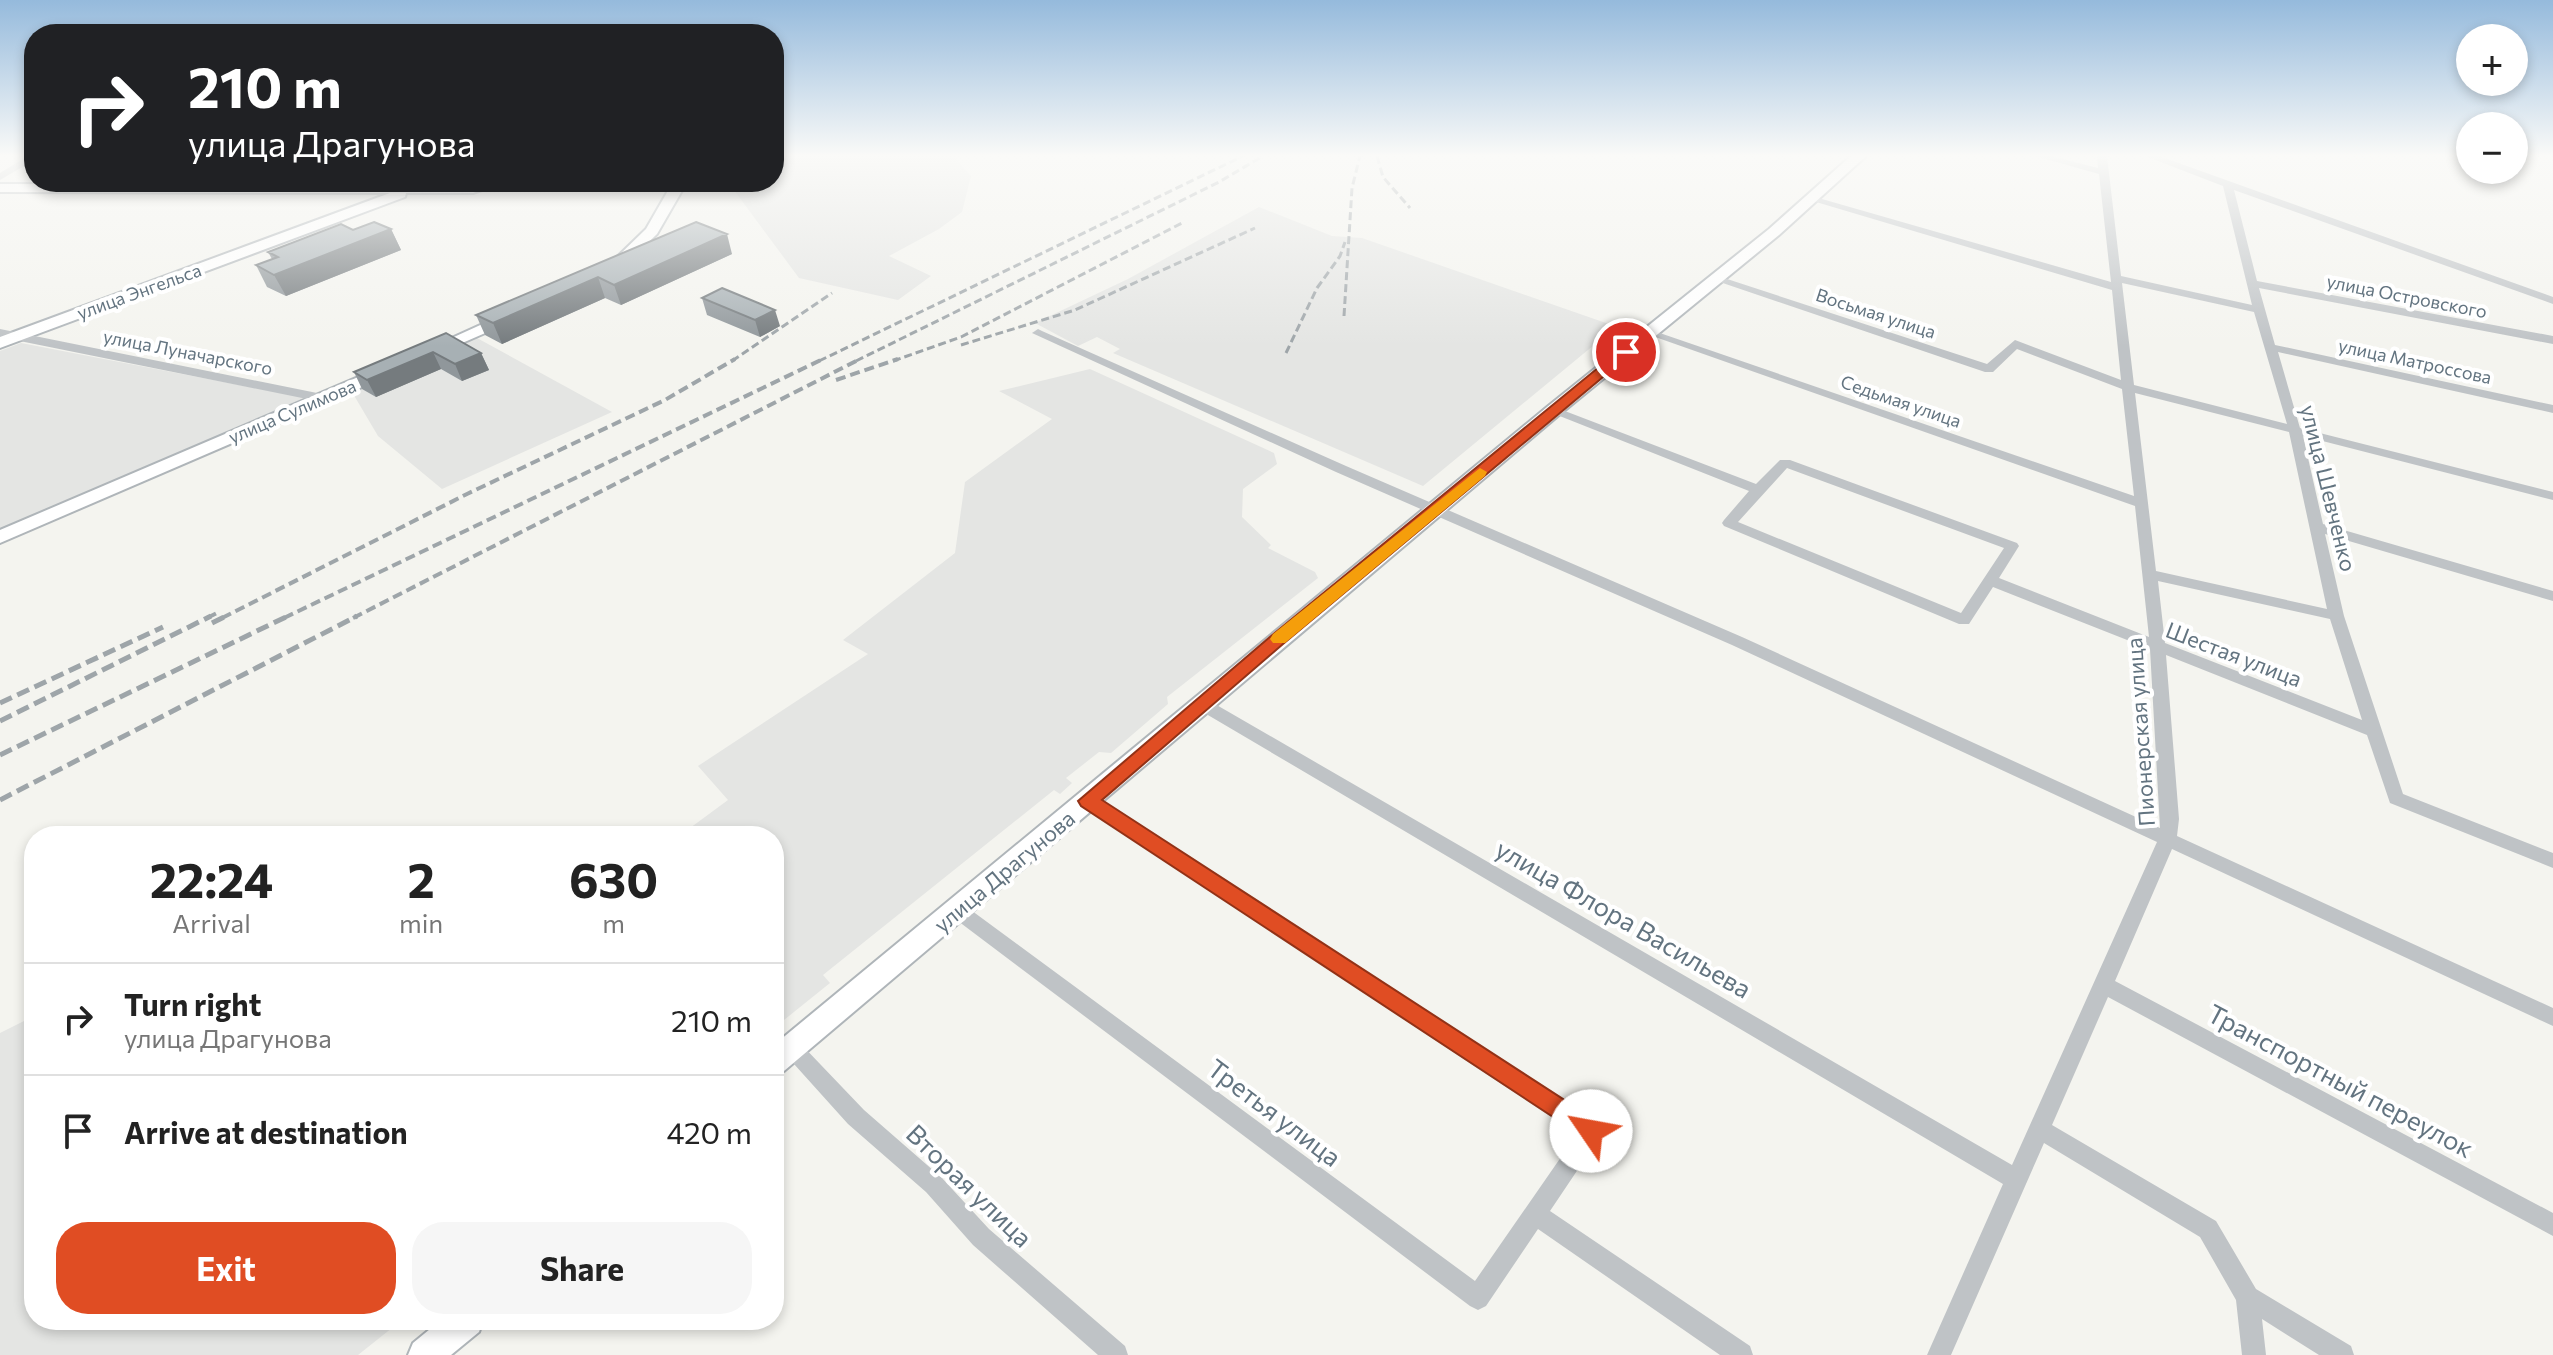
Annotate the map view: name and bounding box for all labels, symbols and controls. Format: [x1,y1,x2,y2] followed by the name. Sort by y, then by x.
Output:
[2456,24,2528,184] map controls
[2456,24,2528,96] button: +
[188,51,342,120] text: 210 m
[56,56,160,160] icon: right
[2456,112,2528,184] button: −
[188,120,475,164] text: улица Драгунова
[74,258,204,324] street label: улица Энгельса
[2325,270,2489,322] street label: улица Островского
[1813,283,1939,343] street label: Восьмая улица
[1592,318,1660,386] pin
[102,325,274,379] street label: улица Луначарского
[1604,330,1648,374] icon: arrive
[2336,334,2494,388] street label: улица Матроссова
[1838,370,1964,432] street label: Седьмая улица
[225,374,359,448] street label: улица Сулимова
[2295,402,2363,574] street label: улица Шевченко
[2162,616,2306,692] street label: Шестая улица
[2120,637,2160,827] street label: Пионерская улица
[928,804,1080,938] street label: улица Драгунова
[1491,832,1757,1004] street label: улица Флора Васильева
[150,849,273,908] text: 22:24
[407,849,435,908] text: 2
[569,849,658,908] text: 630
[172,907,251,938] text: Arrival
[399,907,443,938] text: min
[602,907,625,938] text: m
[124,985,261,1022] text: Turn right
[56,997,100,1041] icon: right
[2203,997,2479,1163] street label: Транспортный переулок
[671,1001,752,1038] text: 210 m
[124,1022,332,1053] text: улица Драгунова
[1202,1052,1348,1172] street label: Третья улица
[1549,1089,1633,1173] position arrow
[56,1109,100,1153] icon: arrive
[124,1113,408,1150] text: Arrive at destination
[666,1113,752,1150] text: 420 m
[901,1117,1039,1253] street label: Вторая улица
[56,1222,396,1314] button: Exit
[412,1222,752,1314] button: Share

